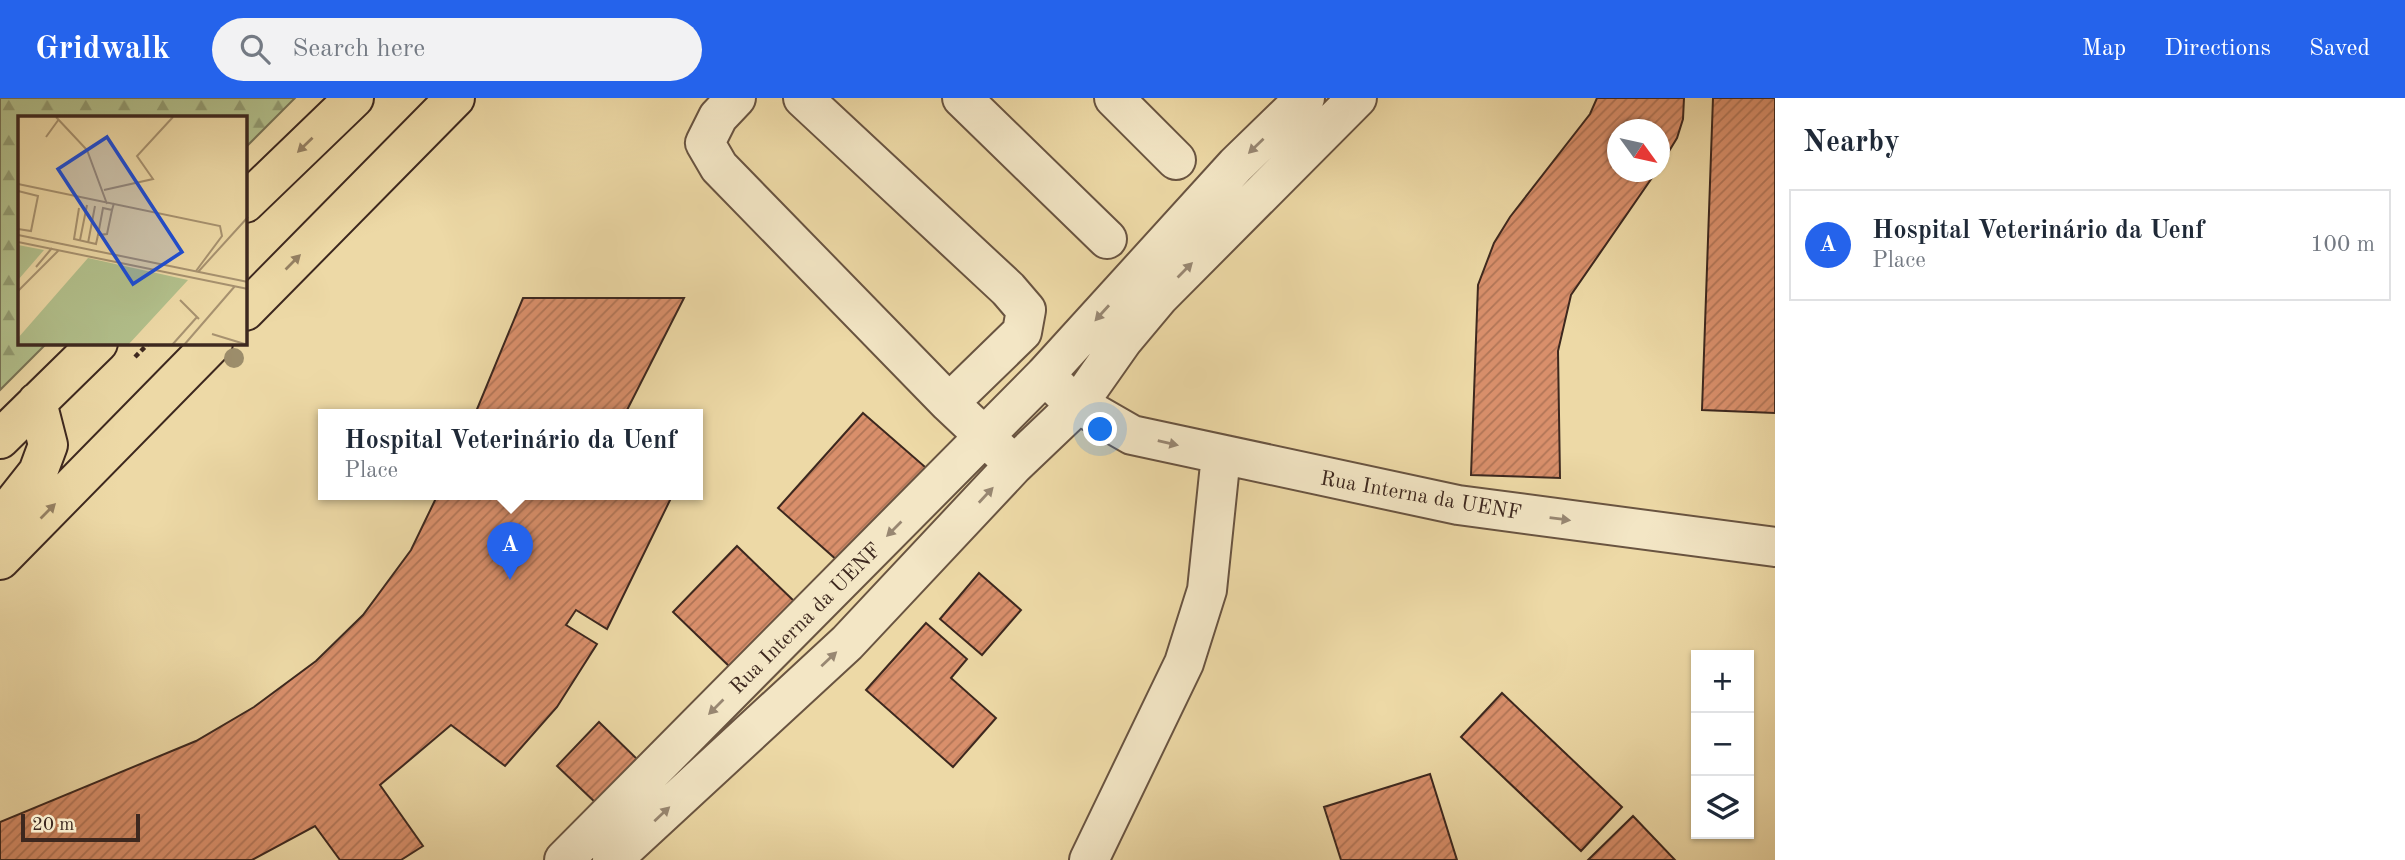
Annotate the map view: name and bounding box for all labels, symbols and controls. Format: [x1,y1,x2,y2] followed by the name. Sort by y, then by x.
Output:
[212,18,702,81] search box
[236,30,274,68] icon: search
[35,33,170,66] text: Gridwalk
[292,36,425,62] text: Search here
[2082,37,2126,61] text: Map
[2164,37,2271,61] text: Directions
[2309,37,2370,61] text: Saved
[18,116,247,345] inset map
[1607,119,1670,182] north arrow
[1803,128,1900,158] text: Nearby
[297,137,314,153] one-way arrow
[1248,137,1265,153] one-way arrow
[1872,218,2204,244] text: Hospital Veterinário da Uenf
[1819,233,1837,256] text: A
[2310,233,2375,256] text: 100 m
[1872,249,1926,272] text: Place
[284,254,301,271] one-way arrow
[1177,262,1194,279] one-way arrow
[1094,304,1110,321] one-way arrow
[318,409,703,500] popup
[1083,412,1117,446] your location
[344,428,677,454] text: Hospital Veterinário da Uenf
[1157,438,1179,449] one-way arrow
[344,459,398,482] text: Place
[1319,468,1523,525] street label: Rua Interna da UENF
[978,487,994,504] one-way arrow
[39,503,56,520] one-way arrow
[1549,513,1571,524] one-way arrow
[886,520,903,536] one-way arrow
[487,522,533,580] pin: A
[727,540,886,699] street label: Rua Interna da UENF
[1691,650,1754,839] map controls
[1691,650,1754,713] button: +
[820,652,837,668] one-way arrow
[708,699,724,715] one-way arrow
[1691,713,1754,776] button: −
[1691,776,1754,839] button: layers
[653,806,670,822] one-way arrow
[21,811,140,843] scale bar
[32,816,74,835] text: 20 m

